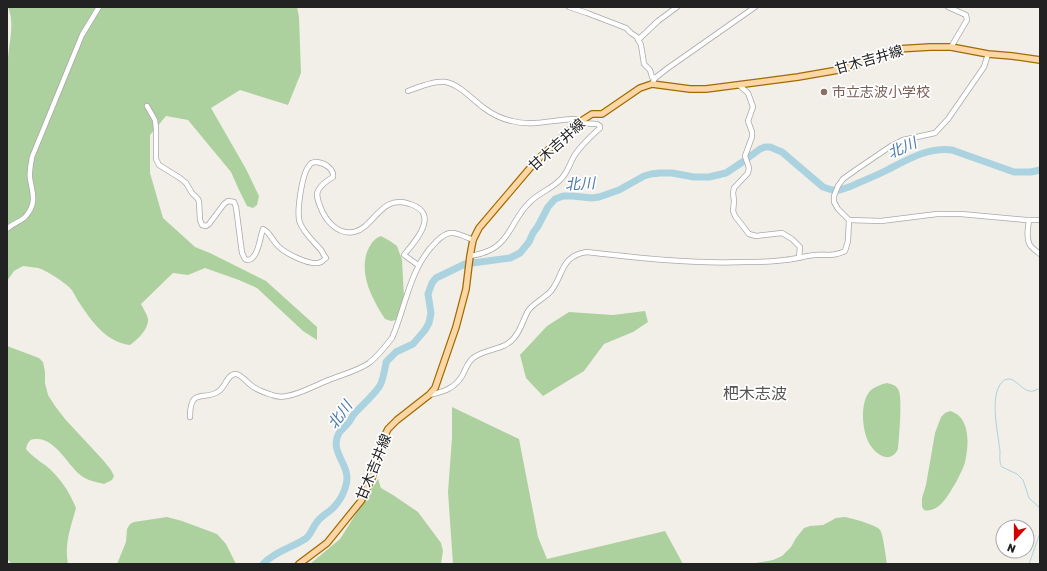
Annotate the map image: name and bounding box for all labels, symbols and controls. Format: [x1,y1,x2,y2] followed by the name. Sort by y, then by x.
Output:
[833,42,905,78] street label: 甘木吉井線
[832,84,930,101] place label: 市立志波小学校
[819,87,829,97] marker: 市立志波小学校
[525,115,589,175] street label: 甘木吉井線
[885,133,921,162] water label: 北川
[565,174,597,194] water label: 北川
[723,384,787,403] district label: 杷木志波
[324,396,357,432] water label: 北川
[353,431,395,503] street label: 甘木吉井線
[995,519,1035,559] north arrow
[1005,540,1018,555] text: N

